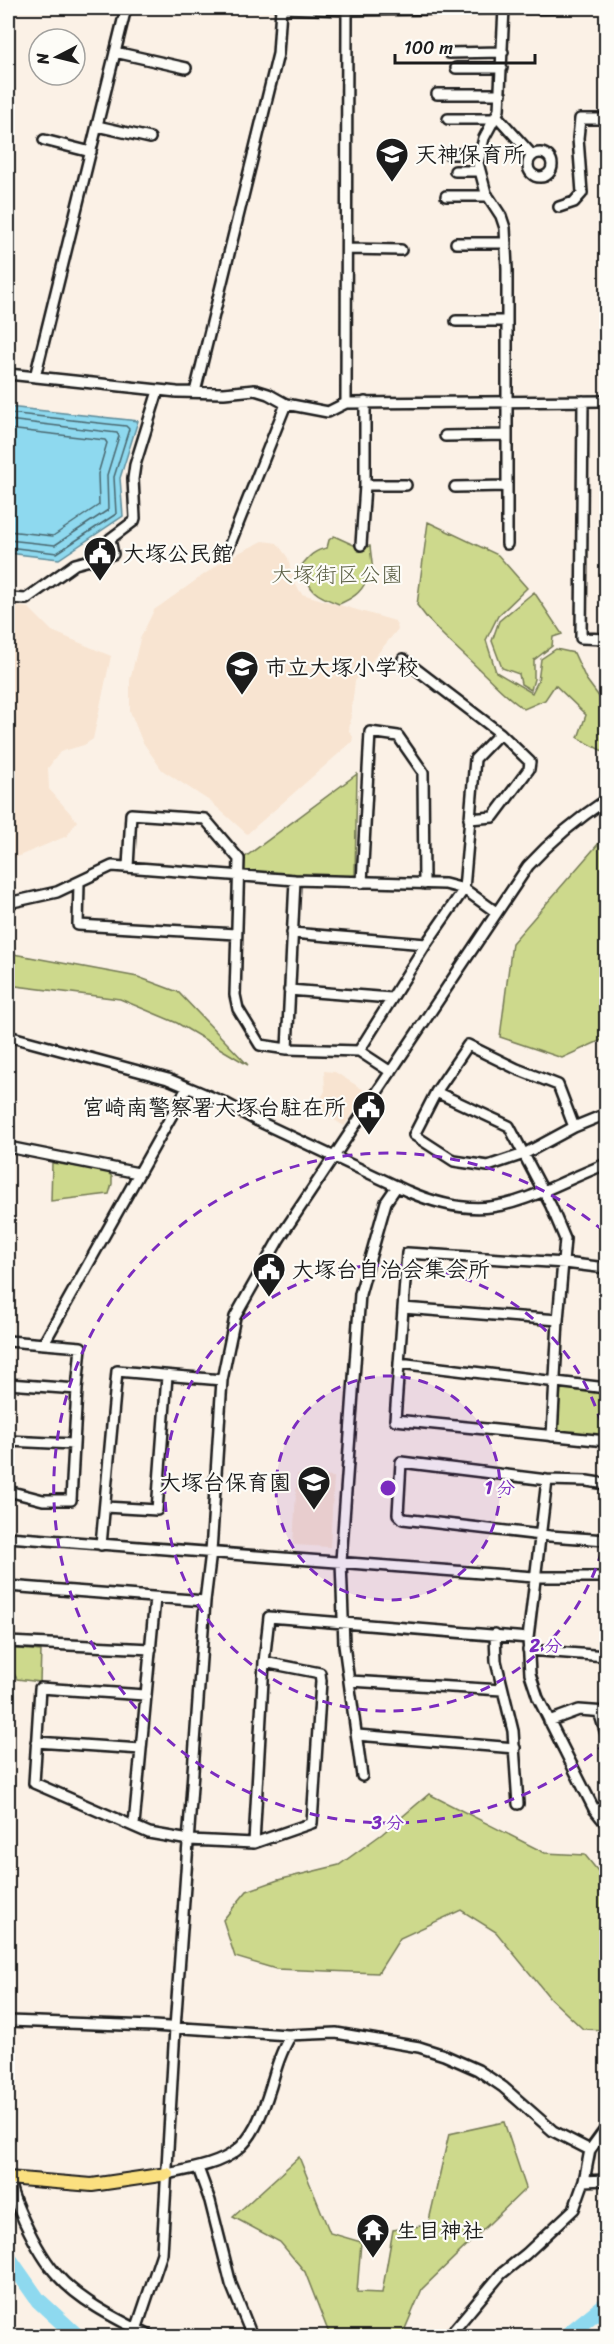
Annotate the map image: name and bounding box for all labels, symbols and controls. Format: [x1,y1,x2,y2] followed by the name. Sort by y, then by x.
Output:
[27,27,87,87] north arrow
[395,27,534,65] scale bar
[404,32,453,64] text: 100 m
[27,51,58,67] text: N
[415,135,525,174] place label: 天神保育所
[374,136,410,183] school or university icon: 天神保育所
[123,534,233,573] place label: 大塚公民館
[82,535,118,582] public building icon: 大塚公民館
[271,555,403,594] park label: 大塚街区公園
[265,648,419,687] place label: 市立大塚小学校
[224,649,260,696] school or university icon: 市立大塚小学校
[82,1088,346,1127] place label: 宮崎南警察署大塚台駐在所
[351,1089,387,1136] public building icon: 宮崎南警察署大塚台駐在所
[292,1250,490,1289] place label: 大塚台自治会集会所
[251,1251,287,1298] public building icon: 大塚台自治会集会所
[159,1463,291,1502] place label: 大塚台保育園
[296,1464,332,1511] school or university icon: 大塚台保育園
[485,1472,515,1504] text: 1 分
[378,1478,398,1498] centre of rings
[528,1630,563,1662] text: 2 分
[371,1807,404,1839] text: 3 分
[396,2211,484,2250] place label: 生目神社
[355,2212,391,2259] temple icon: 生目神社

